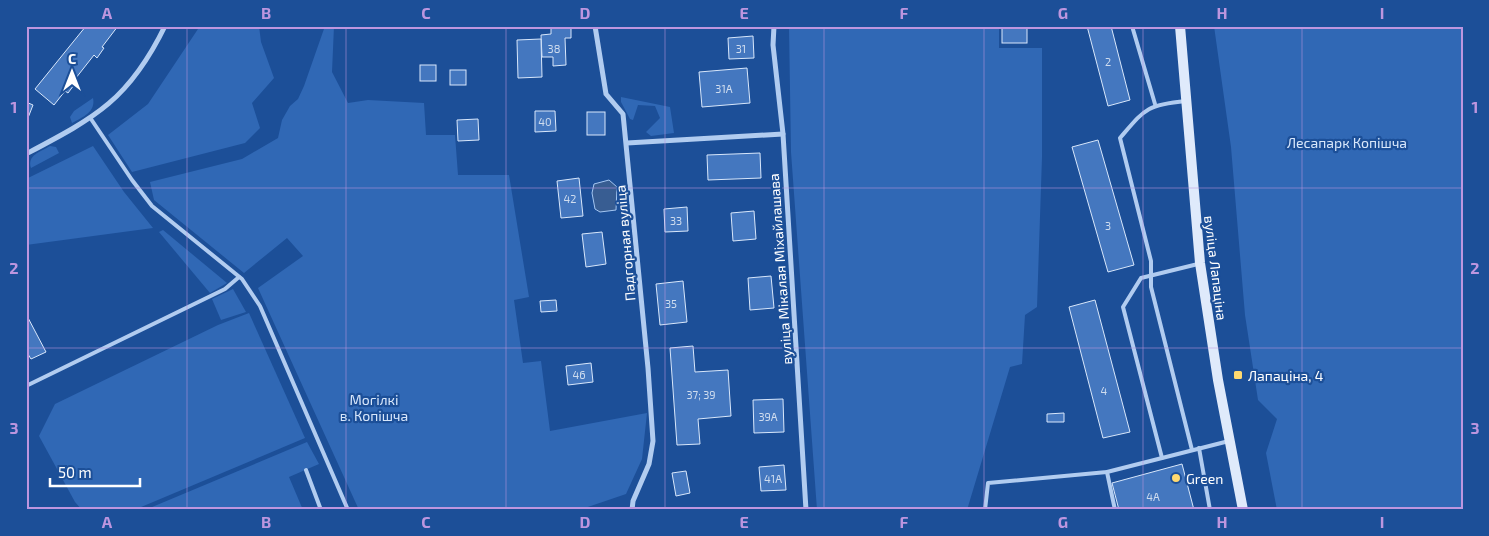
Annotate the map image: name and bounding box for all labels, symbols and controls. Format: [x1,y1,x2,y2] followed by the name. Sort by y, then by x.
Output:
[102,3,113,22] text: A
[261,3,271,22] text: B
[421,3,431,22] text: C
[580,3,591,22] text: D
[739,3,749,22] text: E
[900,3,909,22] text: F
[1058,3,1068,22] text: G
[1216,3,1228,22] text: H
[1380,3,1384,22] text: I
[548,42,560,55] house number: 38
[736,42,746,55] house number: 31
[48,48,98,98] north arrow
[68,50,76,67] text: С
[1105,55,1111,68] house number: 2
[715,82,733,95] house number: 31А
[11,97,17,116] text: 1
[1472,97,1478,116] text: 1
[538,115,552,128] house number: 40
[1287,134,1407,151] park label: Лесапарк Копішча
[765,173,795,365] street label: вуліца Мікалая Міхайлашава
[611,184,639,302] street label: Падгорная вуліца
[564,192,576,205] house number: 42
[670,214,682,227] house number: 33
[1201,215,1231,321] street label: вуліца Лапаціна
[1105,219,1111,232] house number: 3
[9,258,19,277] text: 2
[1470,258,1480,277] text: 2
[665,297,677,310] house number: 35
[1248,367,1323,384] place label: Лапаціна, 4
[572,368,586,381] house number: 46
[1232,369,1244,381] marker: Лапаціна, 4
[1101,384,1108,397] house number: 4
[686,388,716,401] house number: 37; 39
[340,391,408,424] park label: Могілкі в. Копішча
[758,410,778,423] house number: 39А
[9,418,19,437] text: 3
[1470,418,1480,437] text: 3
[50,456,140,488] scale bar
[58,463,92,481] text: 50 m
[1186,470,1223,487] place label: Green
[764,472,782,485] house number: 41А
[1170,472,1182,484] marker: Green
[1146,490,1160,503] house number: 4А
[102,512,113,531] text: A
[261,512,271,531] text: B
[421,512,431,531] text: C
[580,512,591,531] text: D
[739,512,749,531] text: E
[900,512,909,531] text: F
[1058,512,1068,531] text: G
[1216,512,1228,531] text: H
[1380,512,1384,531] text: I

